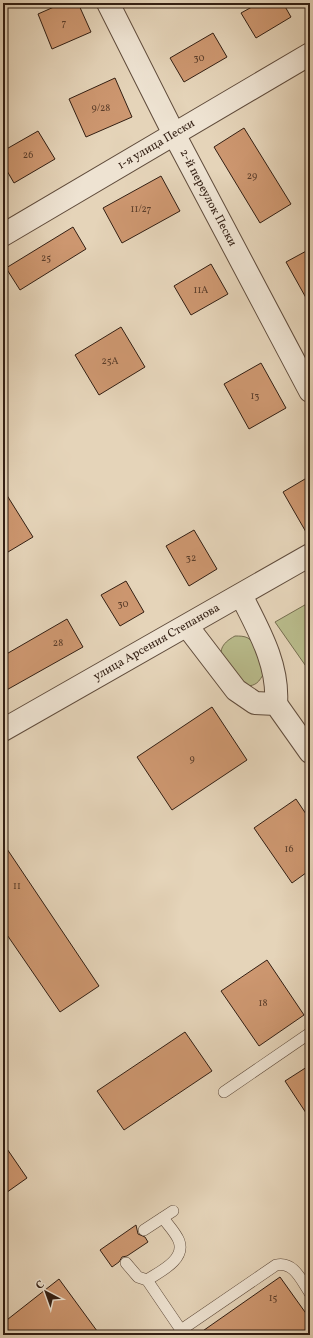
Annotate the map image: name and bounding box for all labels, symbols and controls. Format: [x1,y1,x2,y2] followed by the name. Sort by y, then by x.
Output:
[62,16,67,30] house number: 7
[194,51,204,65] house number: 30
[92,101,110,115] house number: 9/28
[115,116,198,174] street label: 1-я улица Пески
[176,146,240,249] street label: 2-й переулок Пески
[23,148,33,162] house number: 26
[247,169,257,183] house number: 29
[131,202,152,216] house number: 11/27
[41,251,51,265] house number: 25
[194,283,208,297] house number: 11А
[101,354,119,368] house number: 25А
[250,389,260,403] house number: 13
[186,551,196,565] house number: 32
[118,597,128,611] house number: 30
[90,600,223,685] street label: улица Арсения Степанова
[53,636,63,650] house number: 28
[189,752,195,766] house number: 9
[285,842,293,856] house number: 16
[13,879,21,893] house number: 11
[259,996,267,1010] house number: 18
[26,1272,66,1312] north arrow
[33,1278,48,1294] text: С
[269,1291,278,1305] house number: 15

